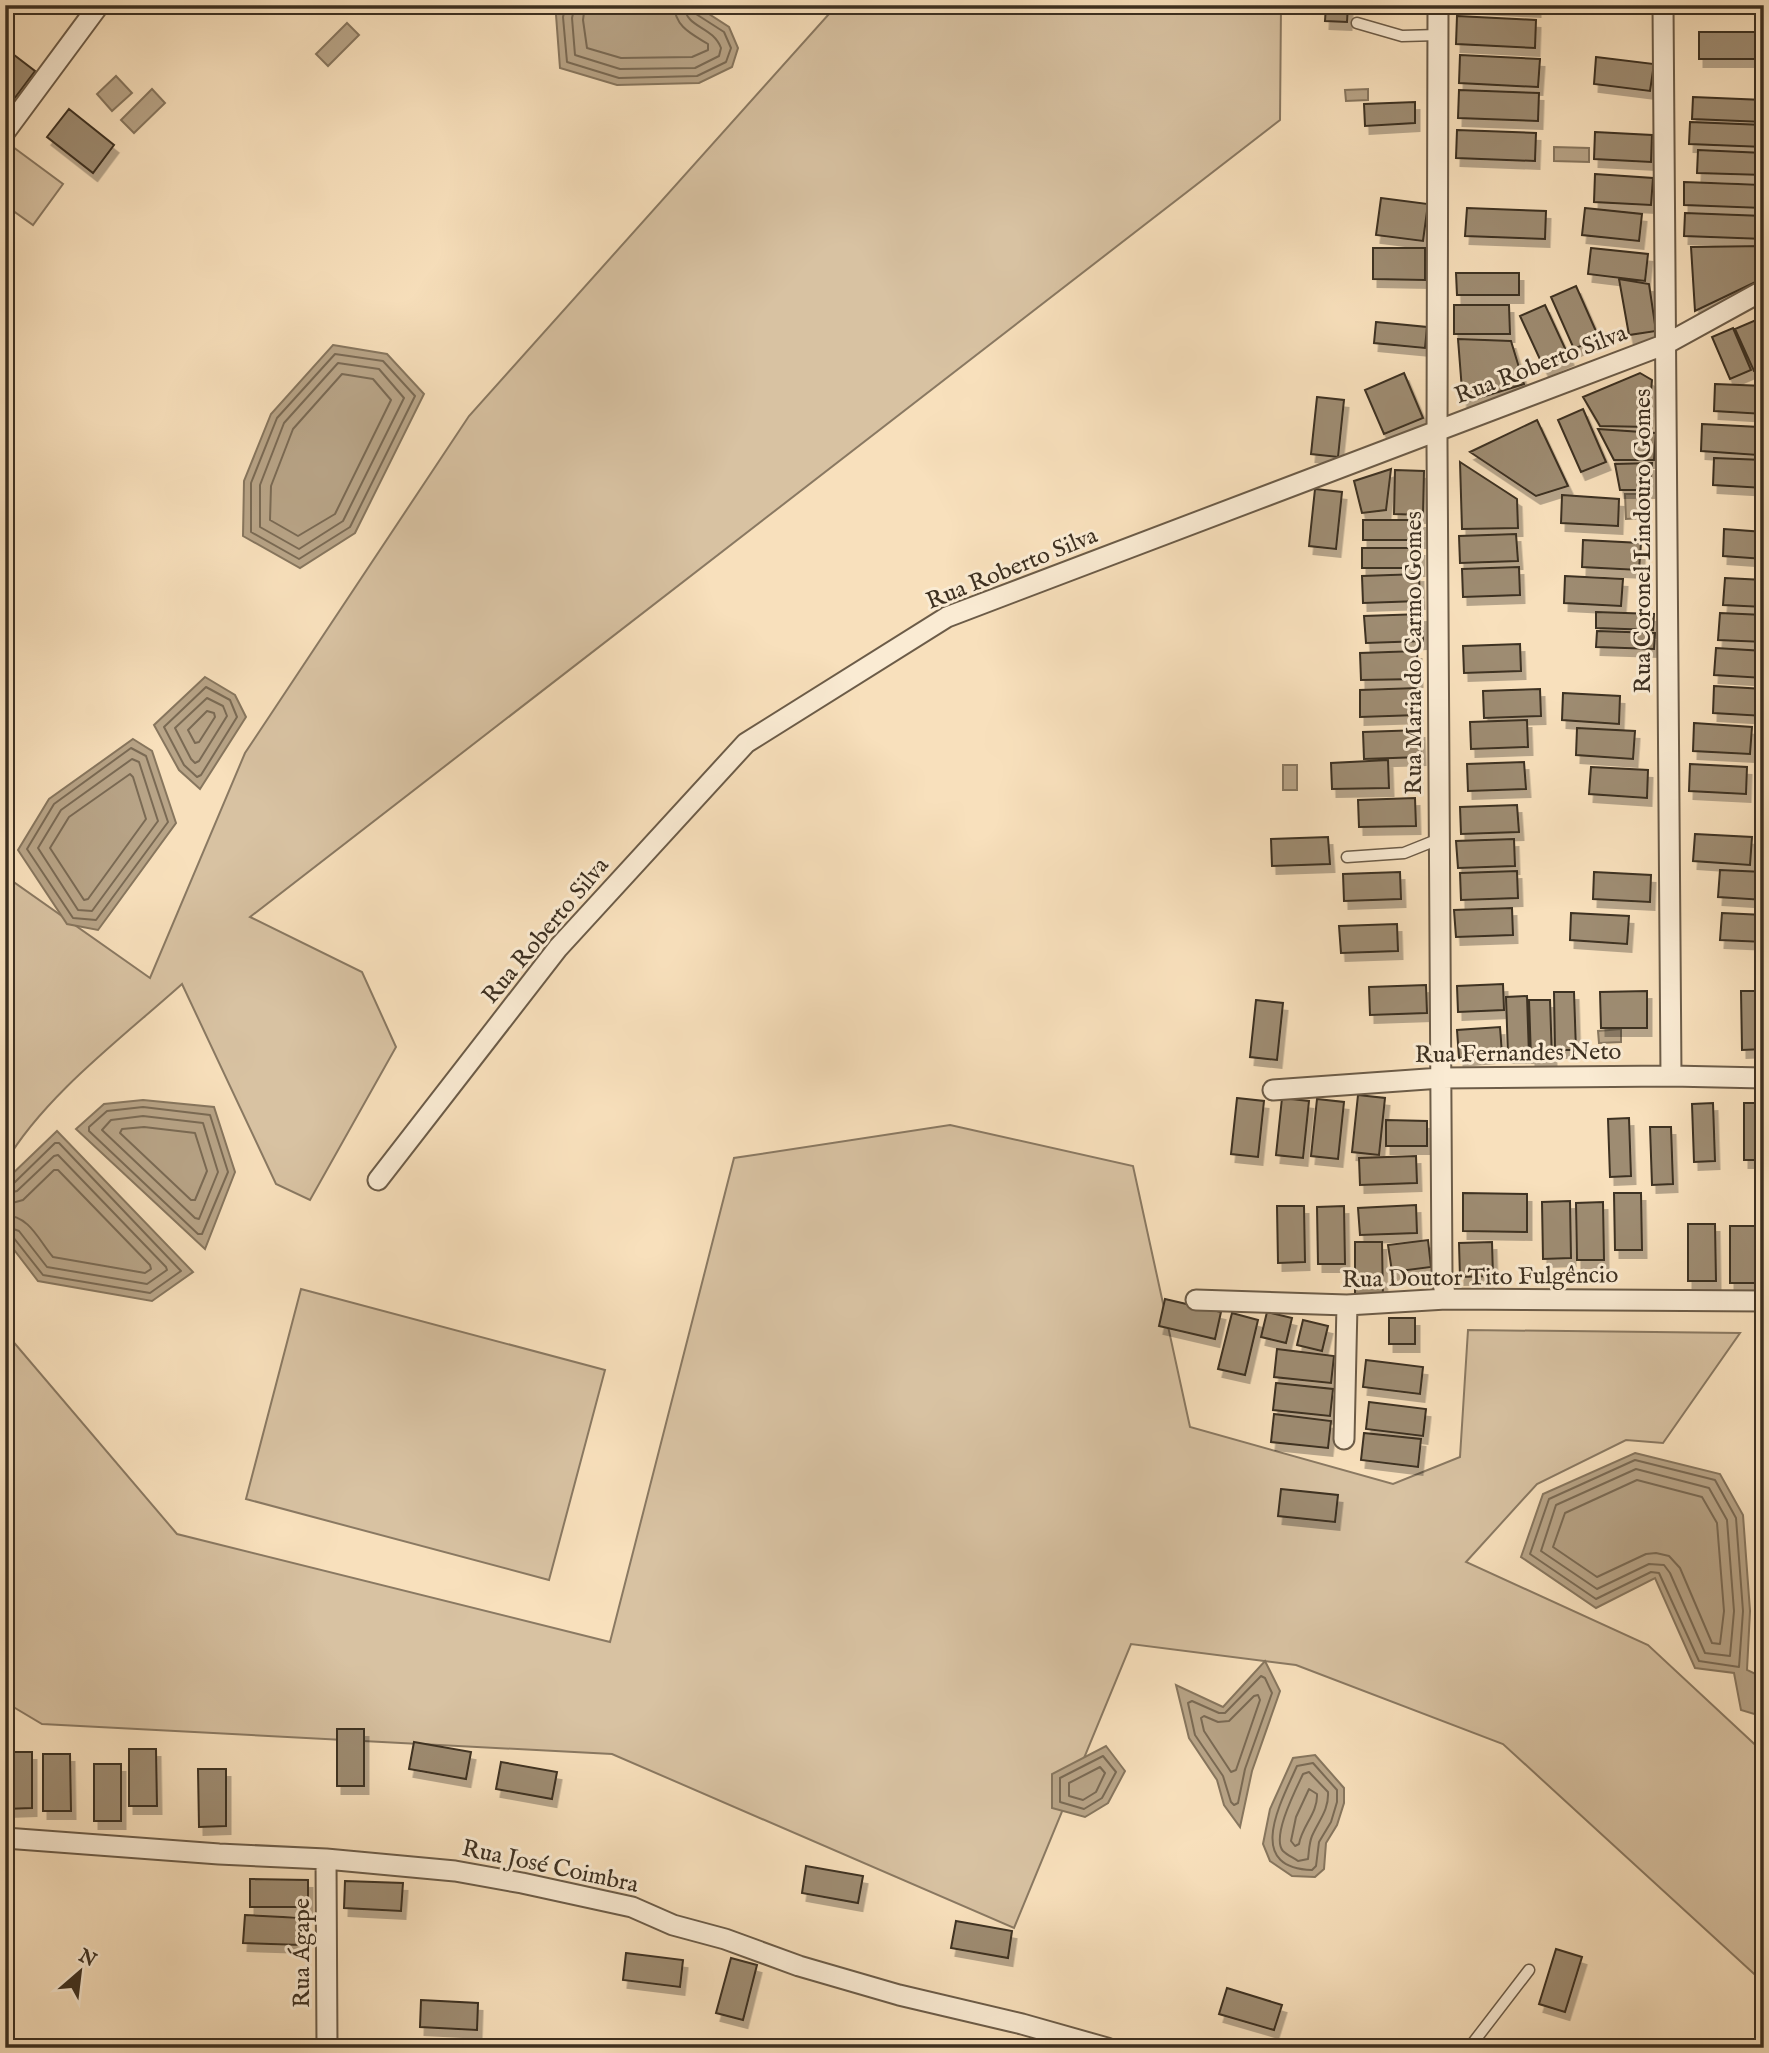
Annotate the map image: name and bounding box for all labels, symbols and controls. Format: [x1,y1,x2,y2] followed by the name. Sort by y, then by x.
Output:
[1450,318,1632,412] street label: Rua Roberto Silva
[1628,389,1659,693] street label: Rua Coronel Lindouro Gomes
[1399,511,1430,795] street label: Rua Maria do Carmo Gomes
[922,520,1103,618] street label: Rua Roberto Silva
[476,851,617,1011] street label: Rua Roberto Silva
[1414,1037,1622,1071] street label: Rua Fernandes Neto
[1342,1260,1619,1296] street label: Rua Doutor Tito Fulgêncio
[459,1833,642,1901] street label: Rua José Coimbra
[287,1898,318,2008] street label: Rua Ágape
[46,1938,116,2008] north arrow
[73,1944,100,1973] text: N

